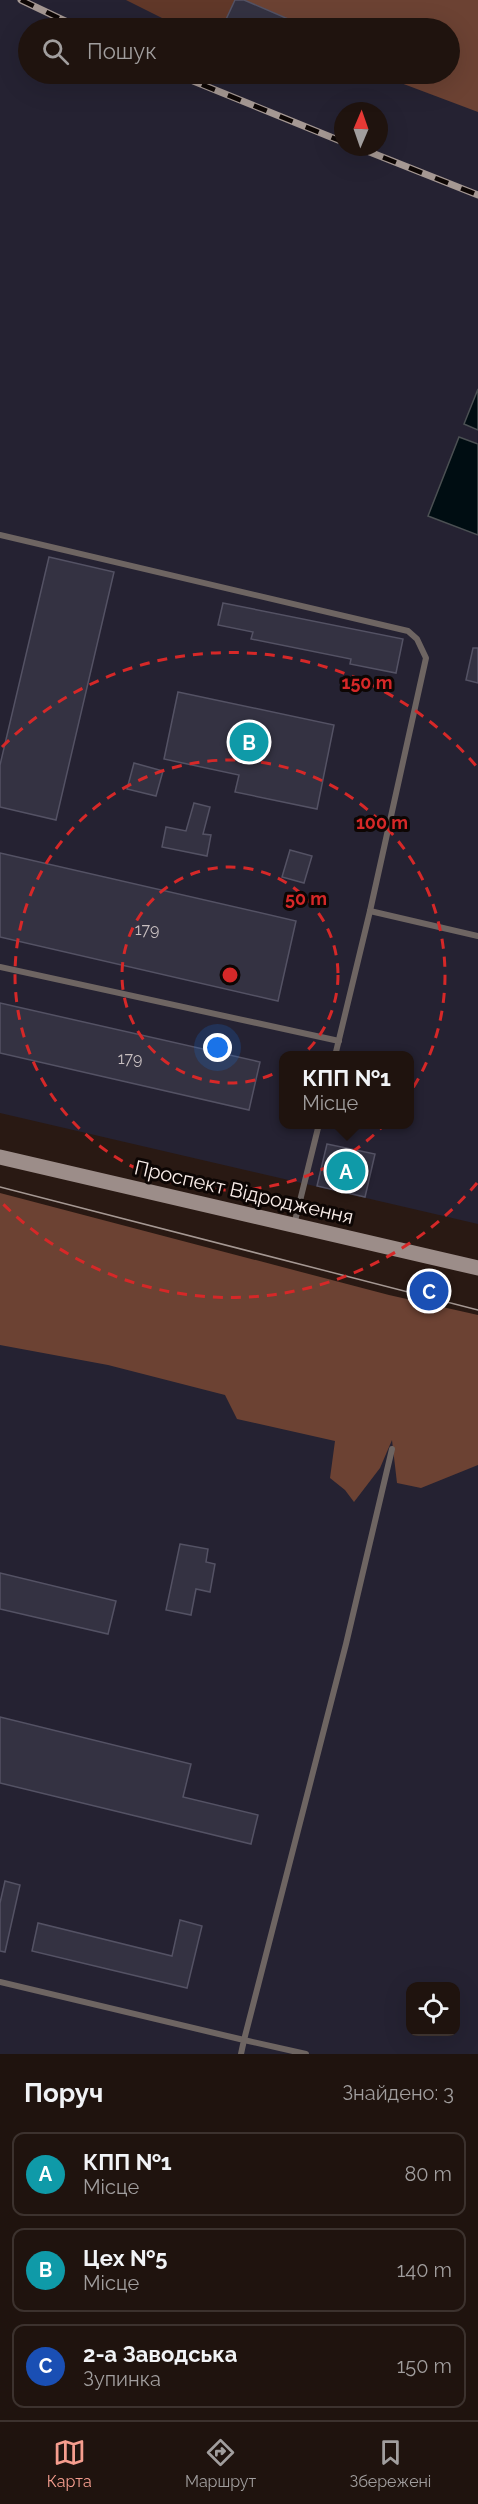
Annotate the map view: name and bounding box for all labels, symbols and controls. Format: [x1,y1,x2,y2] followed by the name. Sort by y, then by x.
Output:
[18,18,460,84] search box
[39,35,72,68] icon: search
[87,38,157,64] text: Пошук
[334,102,388,156] north arrow
[342,672,393,693] text: 150 m
[230,720,268,764] pin: B
[356,812,408,833] text: 100 m
[285,888,327,909] text: 50 m
[135,920,159,939] house number: 179
[220,965,240,985] centre of rings
[203,1033,232,1062] your location
[118,1049,142,1068] house number: 179
[279,1051,414,1129] popup
[302,1065,391,1091] text: КПП №1
[302,1091,358,1115] text: Місце
[326,1148,366,1194] pin: A
[132,1155,356,1229] street label: Проспект Відродження
[410,1268,448,1314] pin: C
[406,1982,460,2036] map controls
[406,1982,460,2036] button: locate
[24,2078,103,2108] text: Поруч
[342,2081,454,2105] text: Знайдено: 3
[83,2149,172,2175] text: КПП №1
[39,2162,52,2186] text: A
[404,2162,452,2186] text: 80 m
[83,2175,139,2199] text: Місце
[83,2245,167,2271] text: Цех №5
[39,2258,52,2282] text: B
[397,2258,452,2282] text: 140 m
[83,2271,139,2295] text: Місце
[83,2341,237,2367] text: 2-а Заводська
[39,2354,52,2378] text: C
[397,2354,452,2378] text: 150 m
[83,2367,161,2391] text: Зупинка
[47,2436,92,2491] tab: Карта
[185,2436,256,2491] tab: Маршрут
[349,2436,431,2491] tab: Збережені

